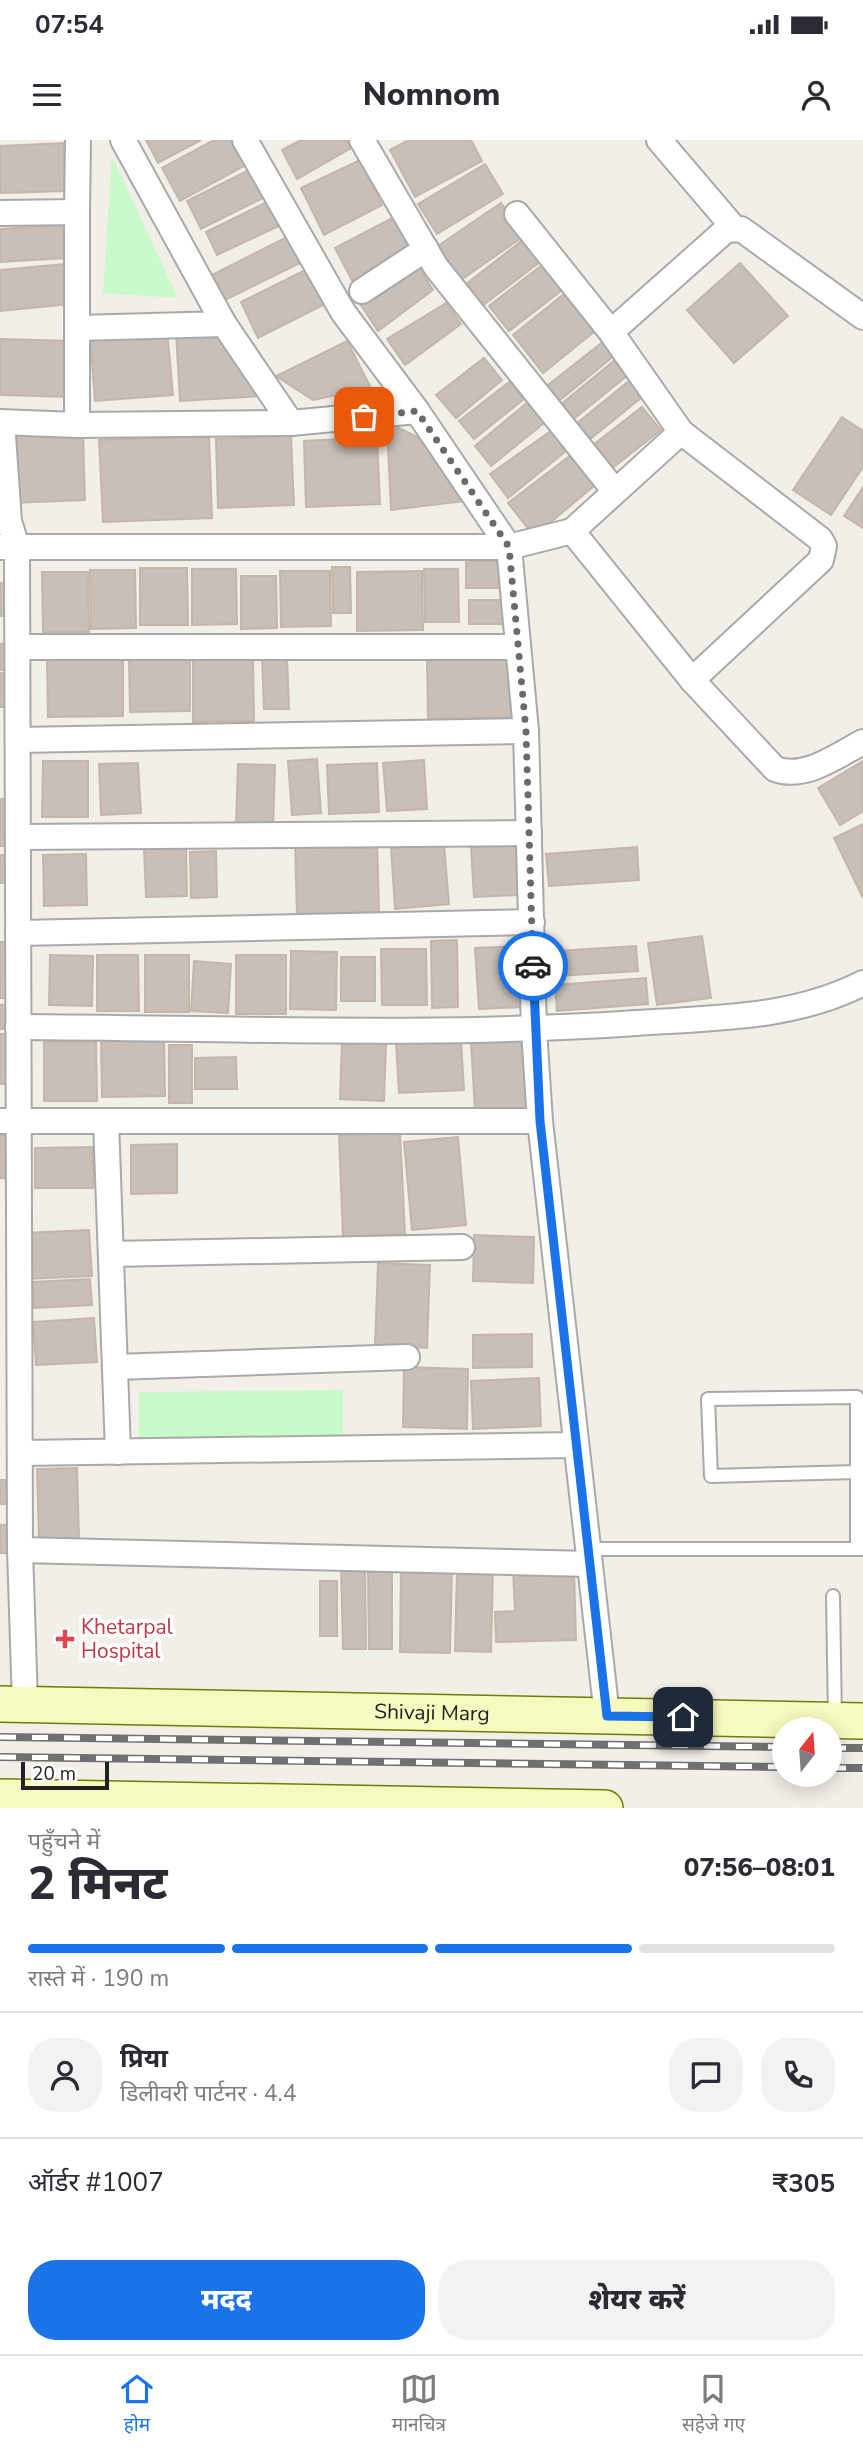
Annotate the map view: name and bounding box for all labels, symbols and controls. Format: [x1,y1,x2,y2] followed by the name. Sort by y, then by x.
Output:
[35,7,104,42] text: 07:54
[363,73,500,116] text: Nomnom
[28,76,66,114] icon: menu
[797,76,835,114] icon: person
[334,387,394,447] pin
[345,398,383,436] icon: bag
[498,931,568,1001] courier
[514,947,552,985] icon: car
[81,1613,174,1665] place label: Khetarpal Hospital
[55,1629,75,1649] marker: Khetarpal Hospital
[653,1687,713,1747] pin
[374,1697,490,1728] street label: Shivaji Marg
[664,1698,702,1736] icon: home
[772,1717,842,1787] north arrow
[772,1717,842,1787] map controls
[21,1759,108,1791] scale bar
[32,1761,76,1787] text: 20 m
[28,1826,100,1857] text: पहुँचने में
[684,1850,835,1885] text: 07:56–08:01
[28,1852,167,1915] text: 2 मिनट
[28,1963,169,1994] text: रास्ते में · 190 m
[28,2038,102,2112] button: person
[669,2038,743,2112] button: chat
[761,2038,835,2112] button: phone
[120,2041,168,2076] text: प्रिया
[120,2078,297,2109] text: डिलीवरी पार्टनर · 4.4
[28,2165,164,2200] text: ऑर्डर #1007
[773,2166,835,2201] text: ₹305
[28,2260,425,2340] button: मदद
[439,2260,835,2340] button: शेयर करें
[118,2370,156,2439] tab: होम
[392,2370,446,2439] tab: मानचित्र
[682,2370,745,2439] tab: सहेजे गए

